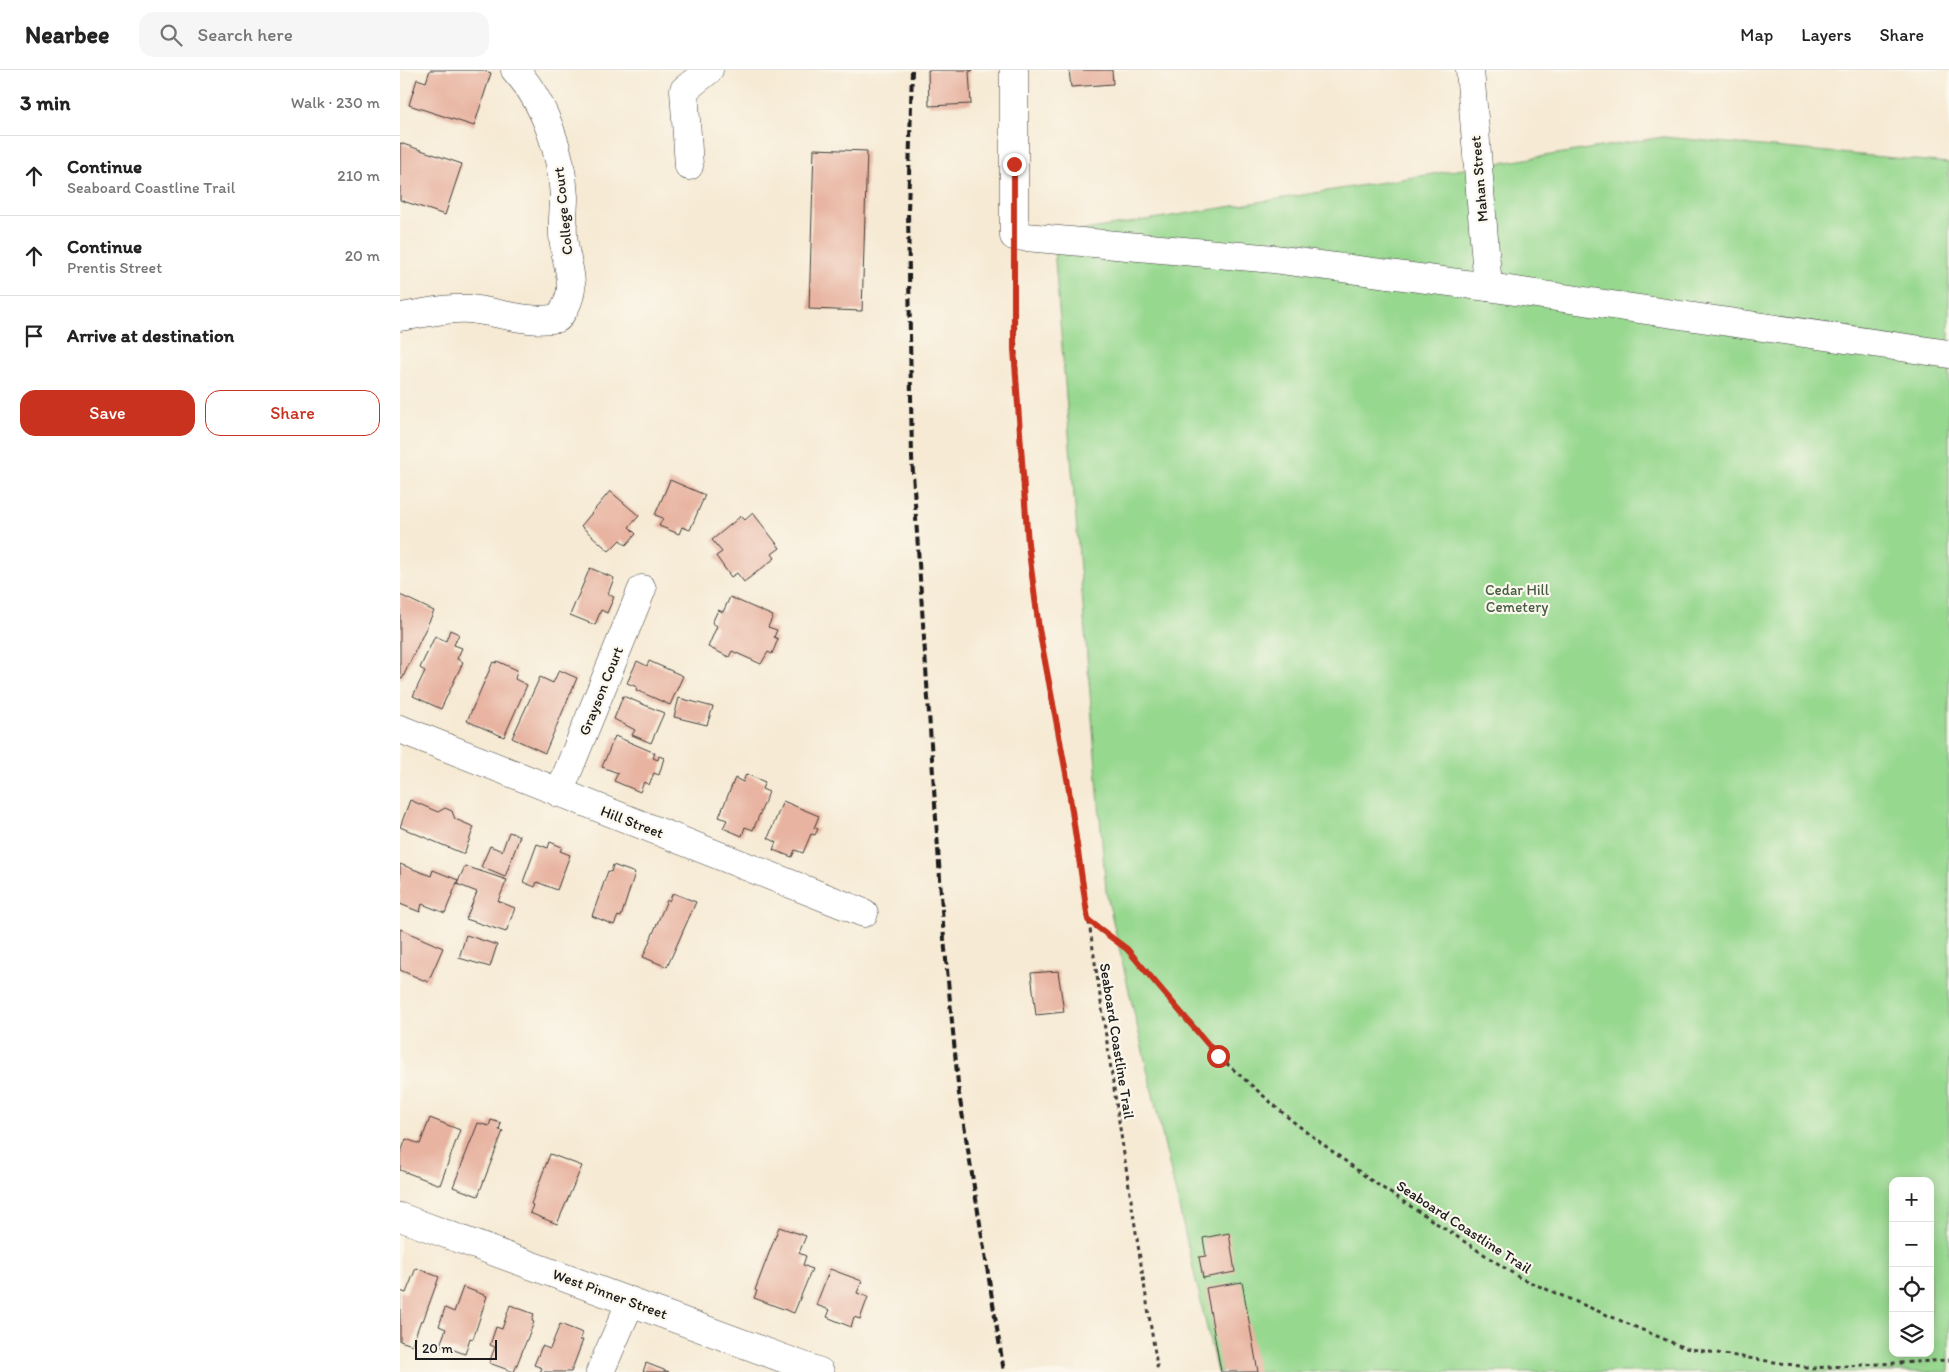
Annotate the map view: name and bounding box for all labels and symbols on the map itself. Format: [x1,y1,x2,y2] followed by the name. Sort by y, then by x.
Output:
[1466,135,1492,223] street label: Mahan Street
[1003,153,1026,176] route end
[549,166,577,256] street label: College Court
[1485,581,1550,616] park label: Cedar Hill Cemetery
[575,644,627,738] street label: Grayson Court
[598,802,666,842] street label: Hill Street
[1096,962,1138,1121] street label: Seaboard Coastline Trail
[1207,1045,1230,1068] route start
[1393,1176,1536,1278] street label: Seaboard Coastline Trail
[550,1265,670,1323] street label: West Pinner Street
[415,1337,498,1360] scale bar

